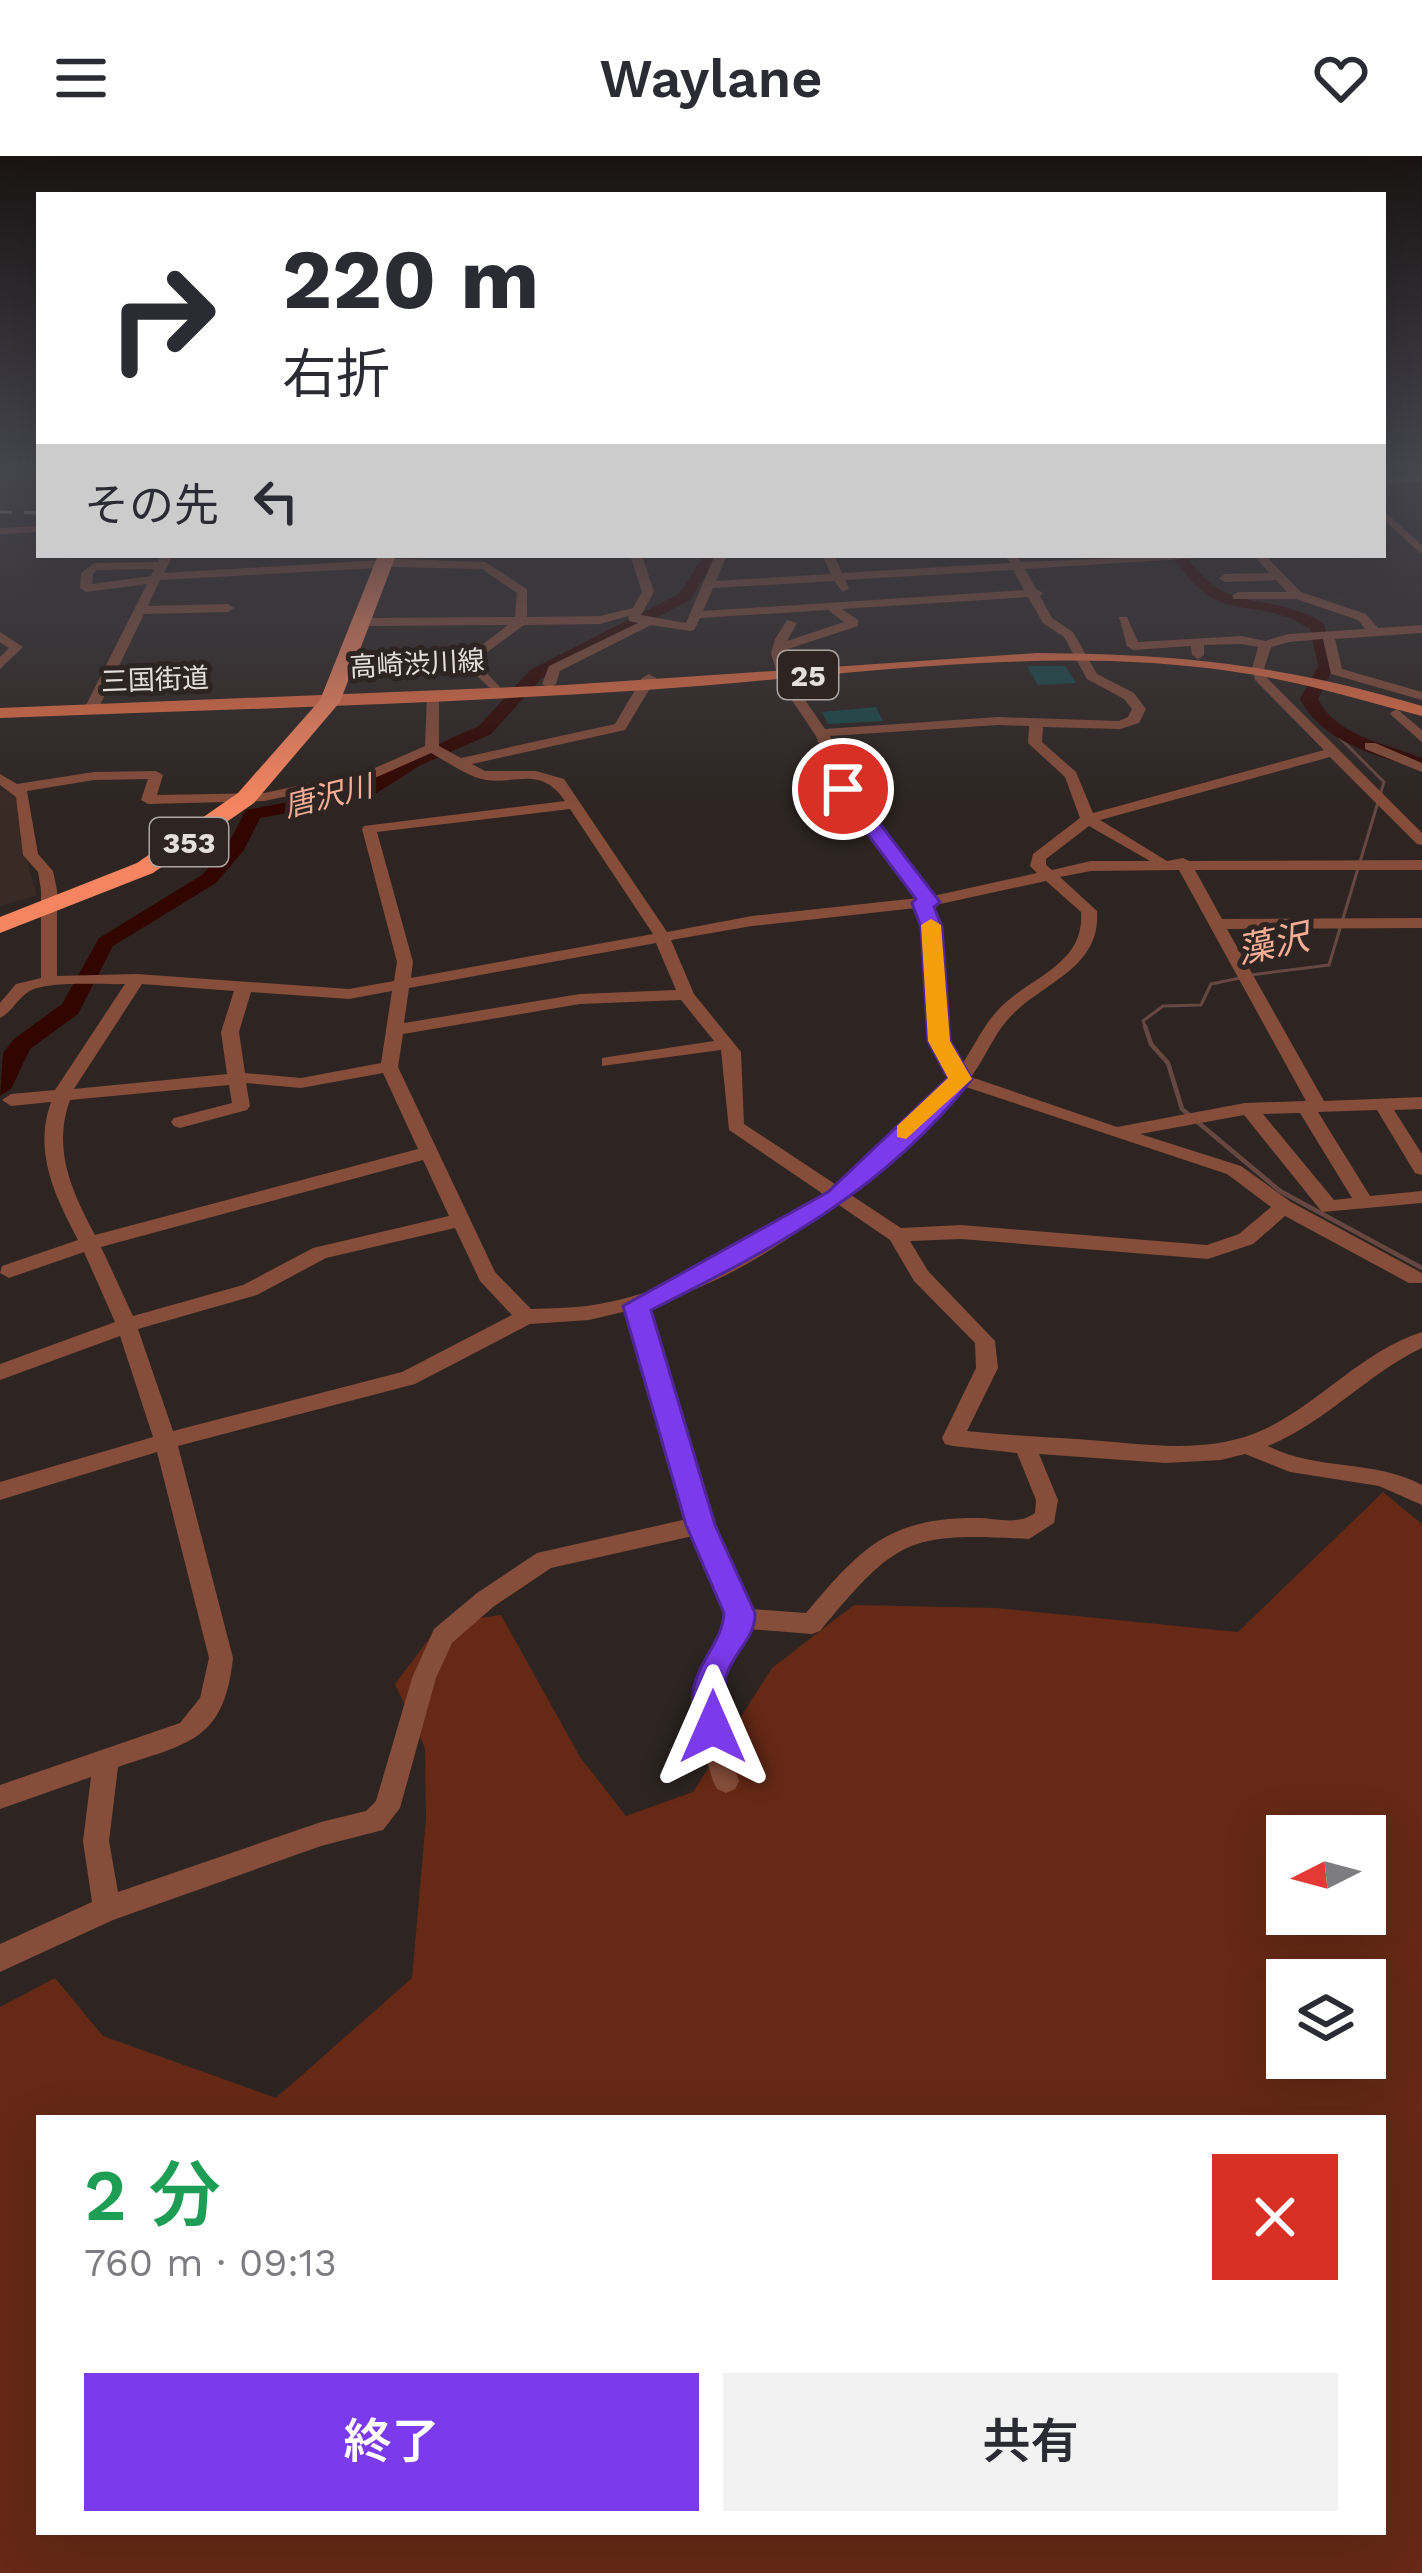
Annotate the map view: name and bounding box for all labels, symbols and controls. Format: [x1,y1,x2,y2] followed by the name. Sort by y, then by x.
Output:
[48,45,114,111] icon: menu
[1308,45,1374,111] icon: heart
[600,47,822,110] text: Waylane
[282,230,539,328] text: 220 m
[84,240,240,396] icon: right
[282,343,390,406] text: 右折
[243,468,309,534] icon: left
[84,479,219,532] text: その先
[349,644,485,684] street label: 高崎渋川線
[778,651,838,699] road number: 25
[100,662,210,698] street label: 三国街道
[792,738,894,840] pin
[810,756,876,822] icon: arrive
[280,767,379,824] water label: 唐沢川
[150,818,228,866] road number: 353
[1233,915,1316,972] water label: 藻沢
[650,1664,776,1790] position arrow
[1266,1815,1386,1935] north arrow
[1266,1815,1386,2079] map controls
[1266,1959,1386,2079] button: layers
[84,2153,221,2237] text: 2 分
[1212,2154,1338,2280] button: close
[84,2240,337,2285] text: 760 m · 09:13
[84,2373,699,2511] button: 終了
[723,2373,1338,2511] button: 共有

